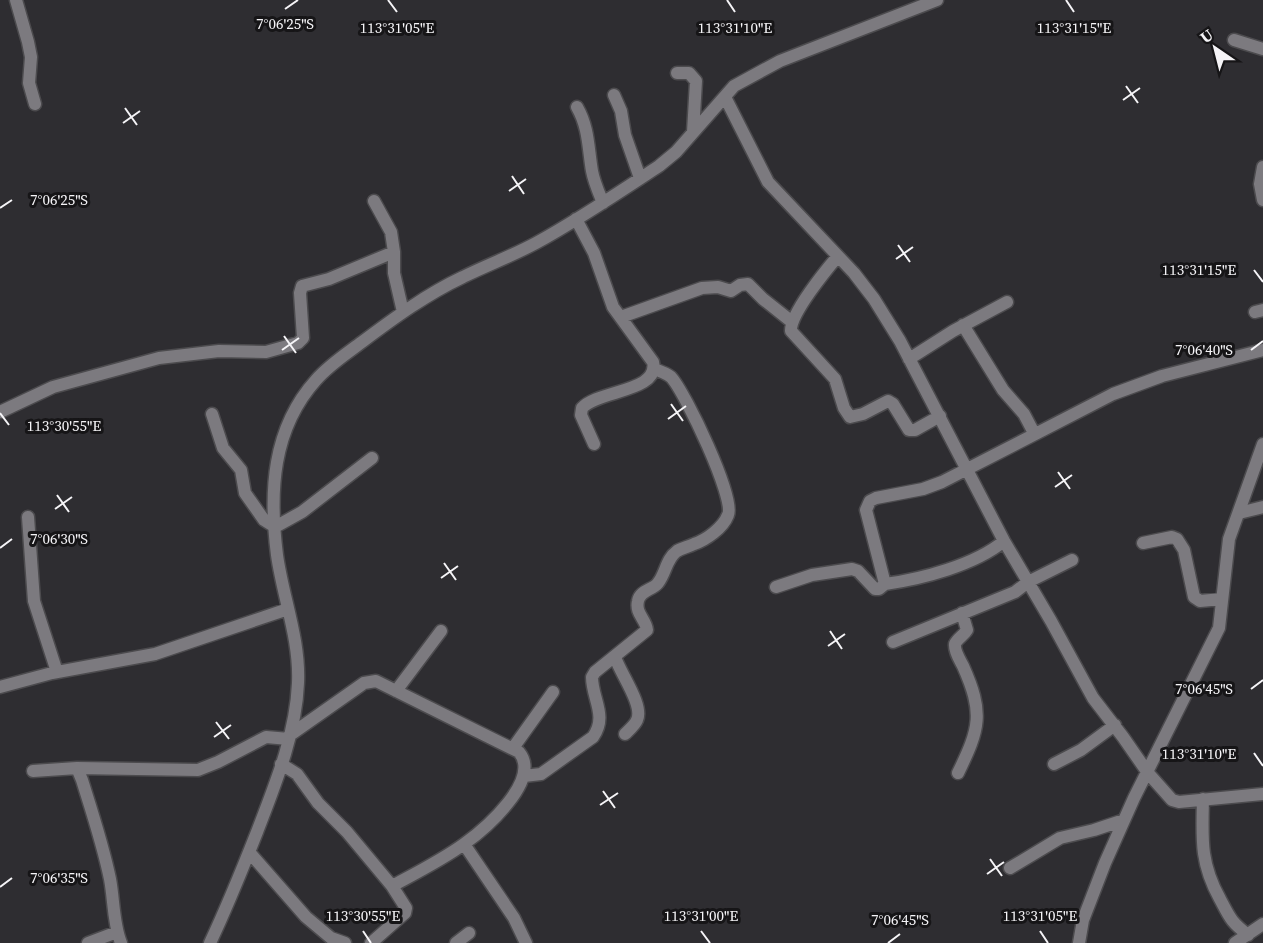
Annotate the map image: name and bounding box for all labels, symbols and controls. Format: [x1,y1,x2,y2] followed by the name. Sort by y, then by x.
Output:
[256,13,314,34] text: 7°06'25"S
[360,17,434,38] text: 113°31'05"E
[698,17,772,38] text: 113°31'10"E
[1037,17,1111,38] text: 113°31'15"E
[1185,18,1245,78] north arrow
[1195,23,1218,48] text: U
[30,189,88,210] text: 7°06'25"S
[1162,259,1236,280] text: 113°31'15"E
[1175,339,1233,360] text: 7°06'40"S
[27,415,101,436] text: 113°30'55"E
[30,528,88,549] text: 7°06'30"S
[1175,678,1233,699] text: 7°06'45"S
[1162,743,1236,764] text: 113°31'10"E
[30,867,88,888] text: 7°06'35"S
[326,905,400,926] text: 113°30'55"E
[664,905,738,926] text: 113°31'00"E
[1003,905,1077,926] text: 113°31'05"E
[871,909,929,930] text: 7°06'45"S

